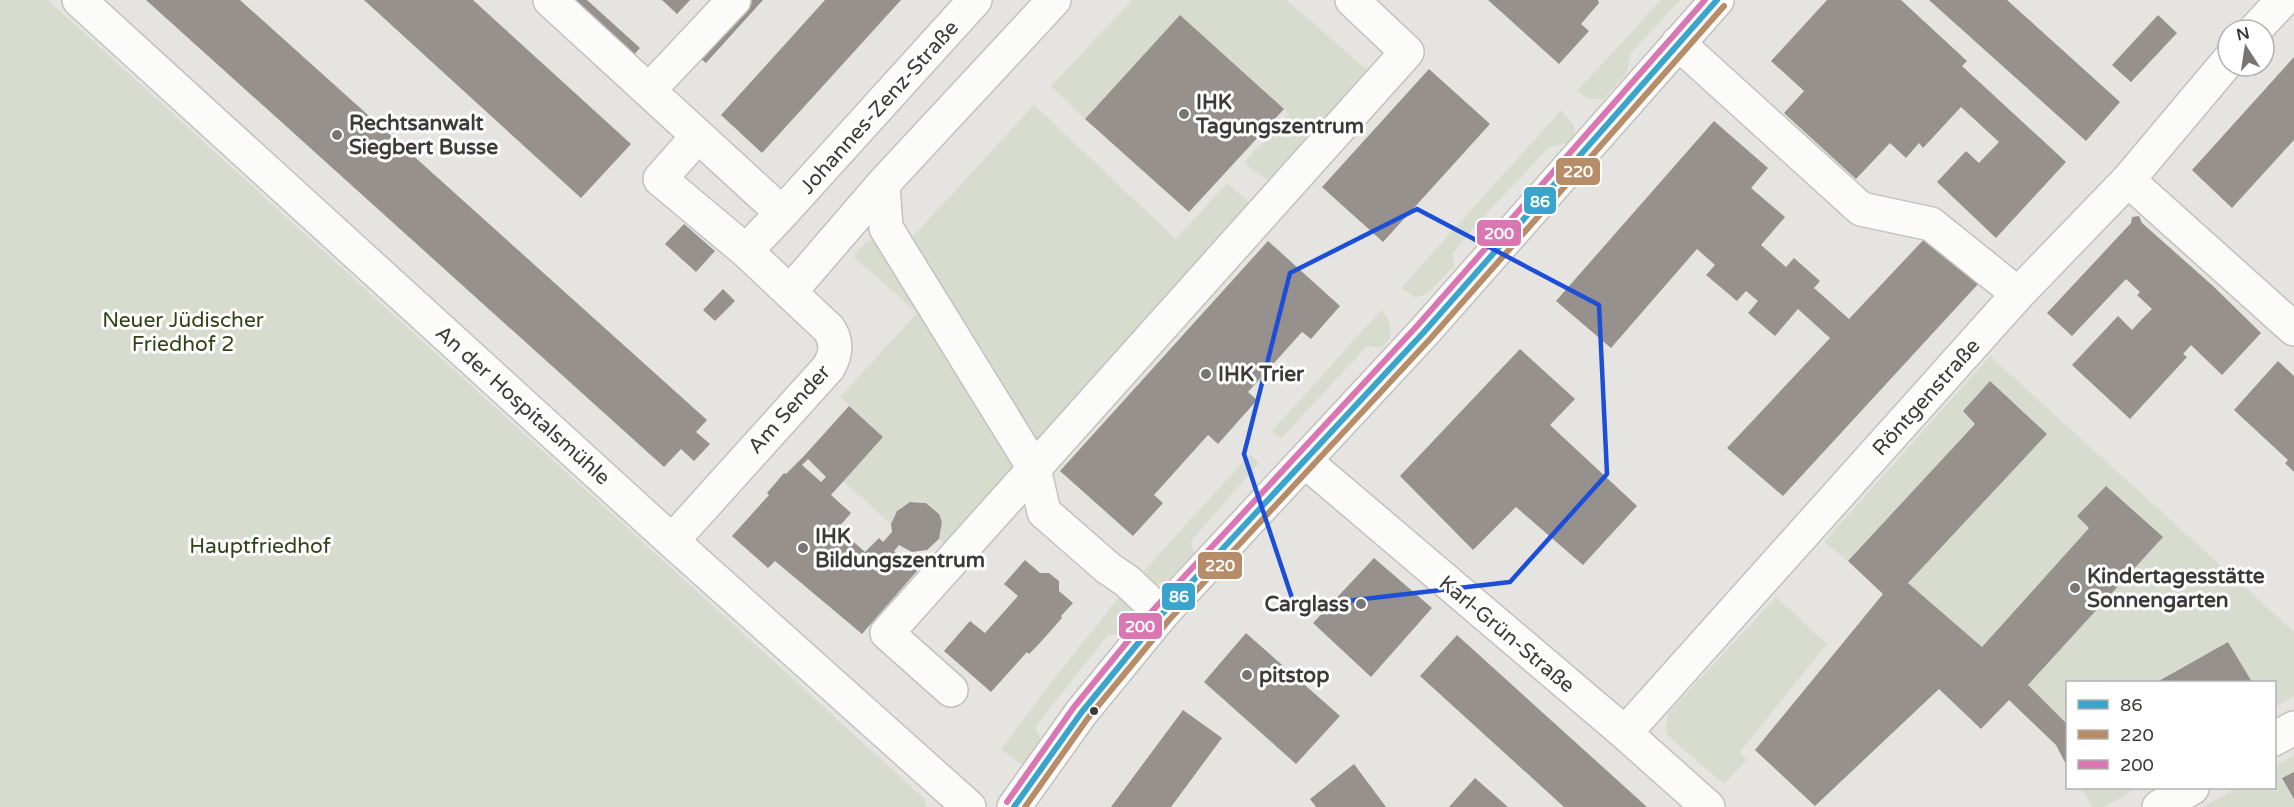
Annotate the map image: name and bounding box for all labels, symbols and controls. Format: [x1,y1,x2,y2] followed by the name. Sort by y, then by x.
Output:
[795,15,964,199] street label: Johannes-Zenz-Straße
[2216,18,2276,78] north arrow
[2235,23,2251,45] text: N
[1195,90,1364,139] place label: IHK Tagungszentrum
[1177,107,1191,121] marker: IHK Tagungszentrum
[349,111,498,160] place label: Rechtsanwalt Siegbert Busse
[330,128,344,142] marker: Rechtsanwalt Siegbert Busse
[1555,157,1601,186] line badge: 220
[1563,162,1593,182] text: 220
[1523,186,1557,215] line badge: 86
[1530,192,1550,212] text: 86
[1476,219,1522,247] line badge: 200
[1484,224,1514,244] text: 200
[102,308,264,357] park label: Neuer Jüdischer Friedhof 2
[430,320,615,490] street label: An der Hospitalsmühle
[1867,334,1985,461] street label: Röntgenstraße
[743,360,836,459] street label: Am Sender
[1218,362,1305,387] place label: IHK Trier
[1199,367,1213,381] marker: IHK Trier
[815,524,985,573] place label: IHK Bildungszentrum
[189,534,331,559] park label: Hauptfriedhof
[796,541,810,555] marker: IHK Bildungszentrum
[1197,551,1243,580] line badge: 220
[1205,556,1235,576] text: 220
[2087,564,2265,613] place label: Kindertagesstätte Sonnengarten
[1434,570,1580,698] street label: Karl-Grün-Straße
[2068,581,2082,595] marker: Kindertagesstätte Sonnengarten
[1161,582,1196,611] line badge: 86
[1169,587,1189,607] text: 86
[1264,592,1349,617] place label: Carglass
[1354,597,1368,611] marker: Carglass
[1118,612,1163,640] line badge: 200
[1125,617,1155,637] text: 200
[1259,663,1329,688] place label: pitstop
[1240,668,1254,682] marker: pitstop
[2066,681,2276,789] legend
[2120,694,2143,716] text: 86
[1088,705,1100,717] unlabelled marker
[2120,724,2154,746] text: 220
[2120,754,2154,776] text: 200

